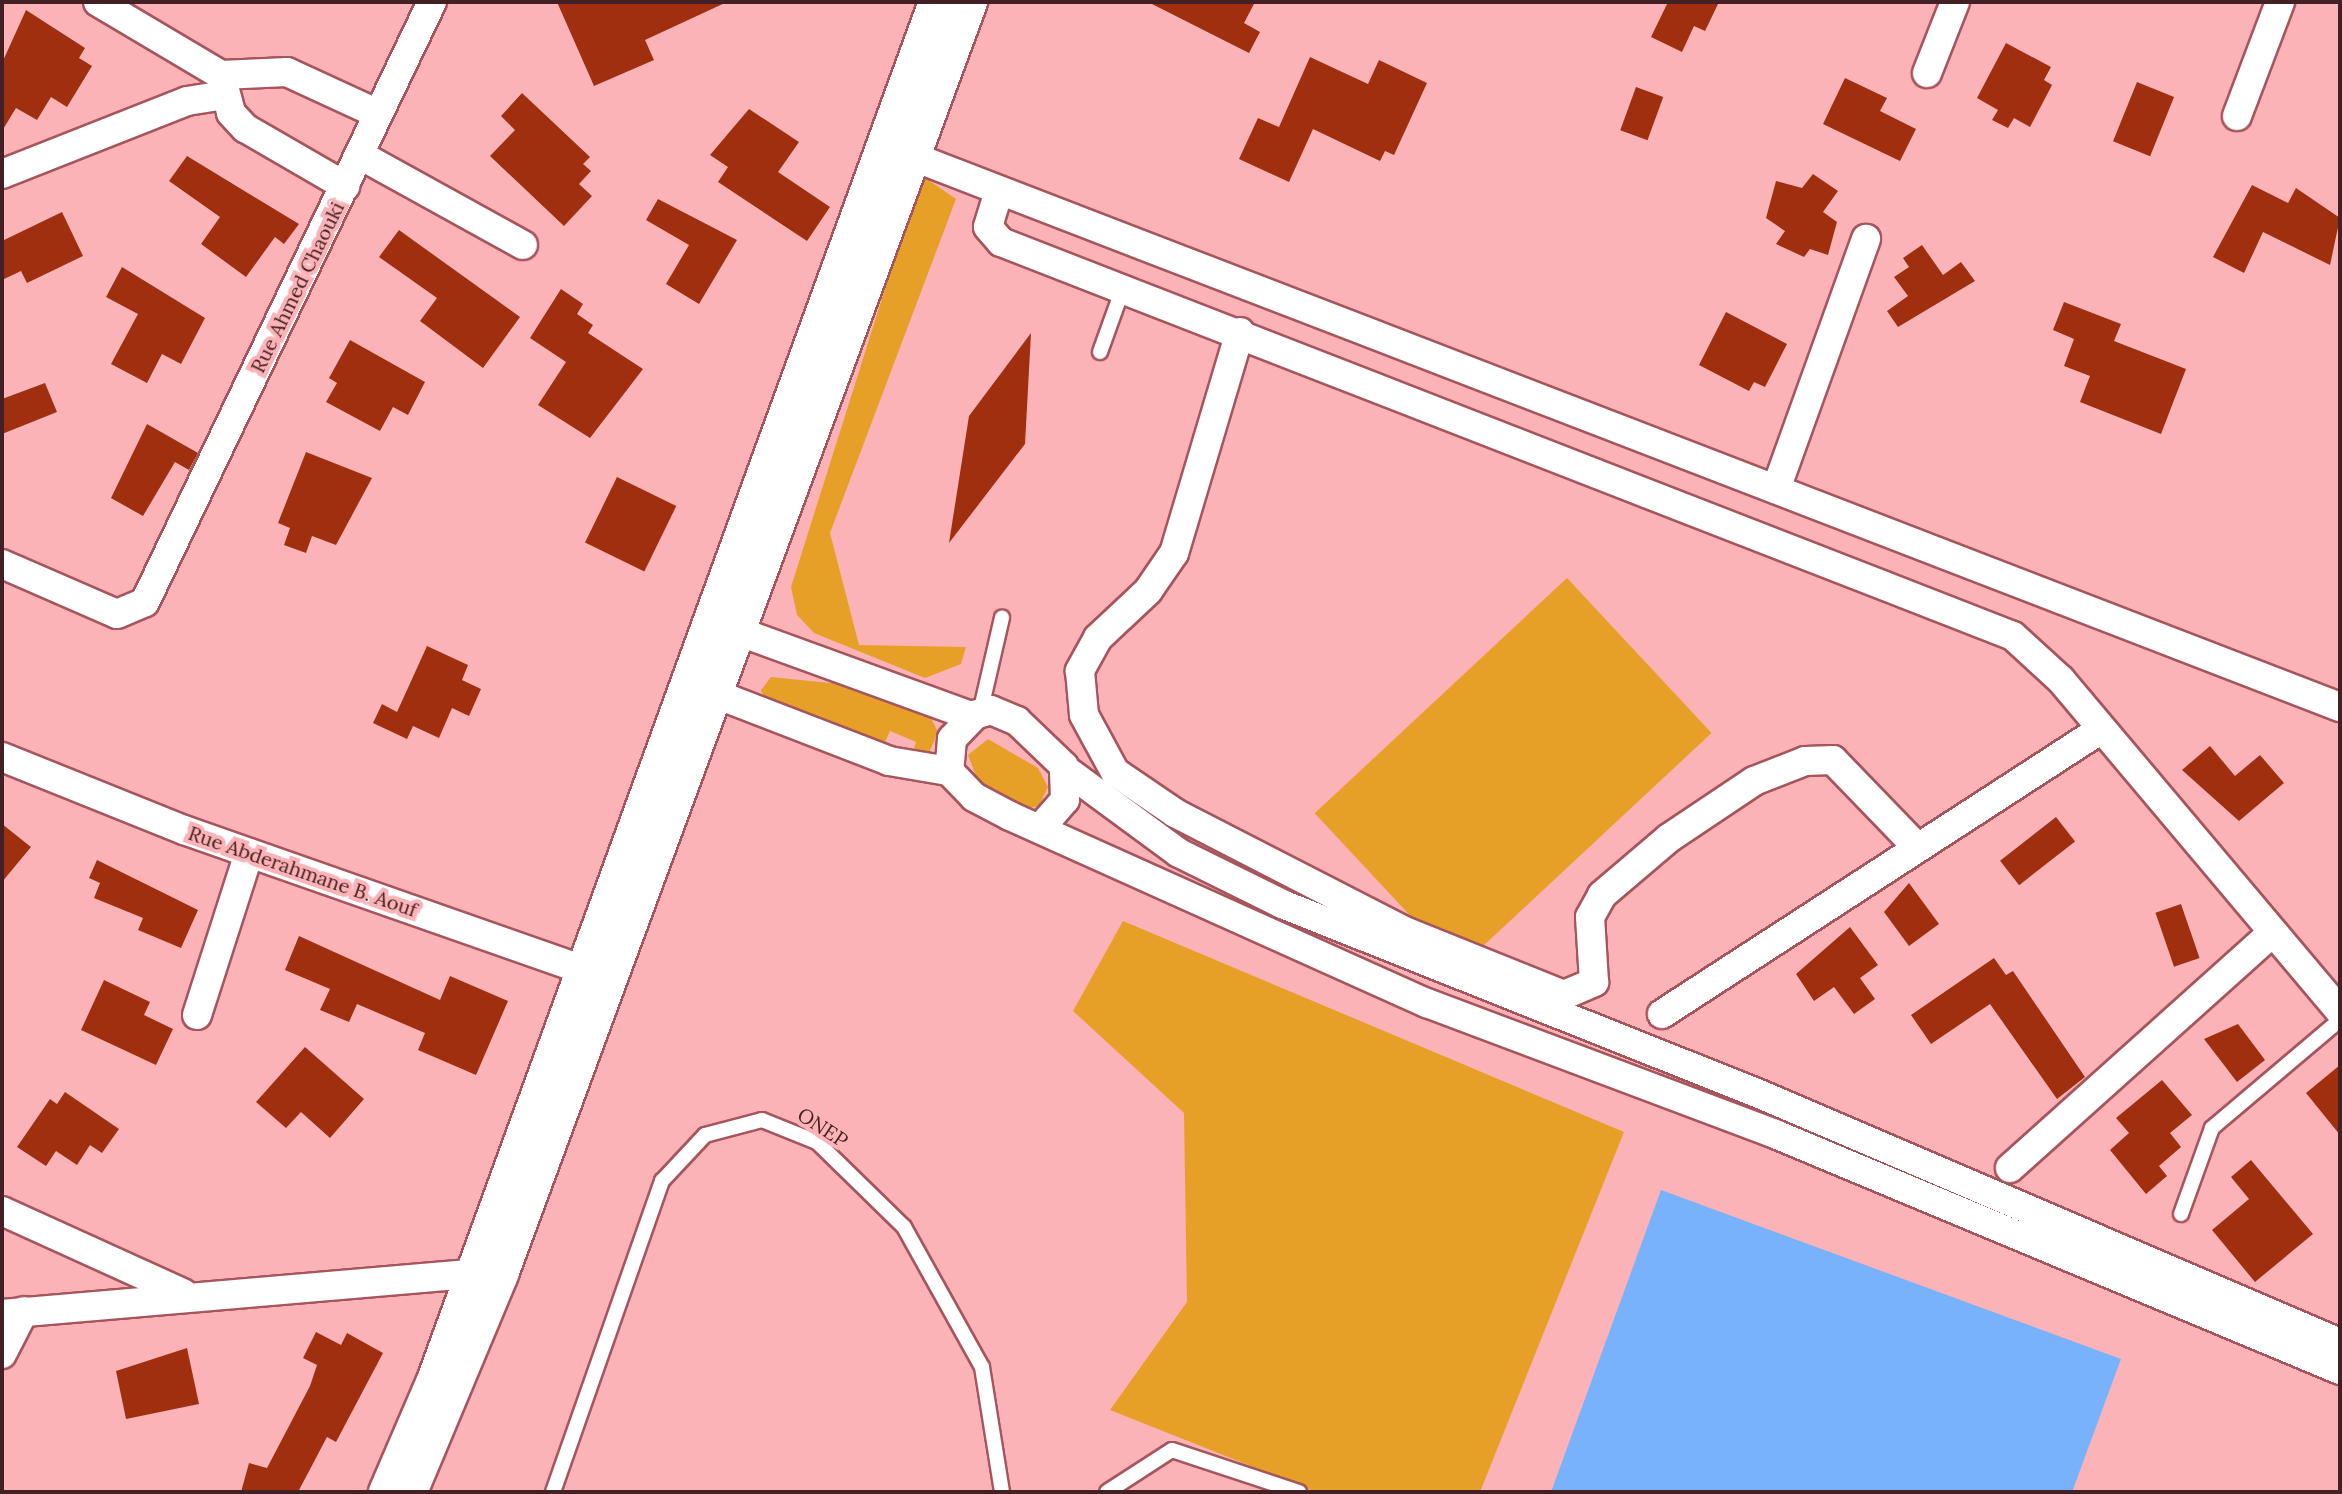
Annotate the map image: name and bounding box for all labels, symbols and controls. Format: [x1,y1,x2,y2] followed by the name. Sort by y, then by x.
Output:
[245,198,349,376] street label: Rue Ahmed Chaouki
[185,821,421,921] street label: Rue Abderahmane B. Aouf
[793,1102,853,1152] street label: ONEP

